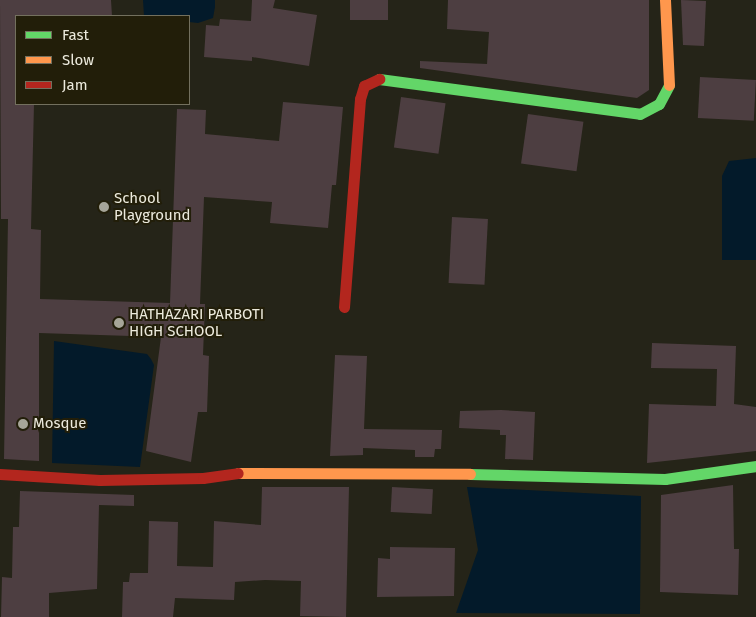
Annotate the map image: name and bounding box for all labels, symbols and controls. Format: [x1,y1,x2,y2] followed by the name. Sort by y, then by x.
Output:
[15,15,190,105] legend
[62,26,89,44] text: Fast
[62,51,94,69] text: Slow
[62,76,88,94] text: Jam
[114,189,191,224] place label: School Playground
[98,201,110,213] marker: School Playground
[129,305,264,340] place label: HATHAZARI PARBOTI HIGH SCHOOL
[113,317,125,329] marker: HATHAZARI PARBOTI HIGH SCHOOL
[33,415,86,433] place label: Mosque
[17,418,29,430] marker: Mosque

